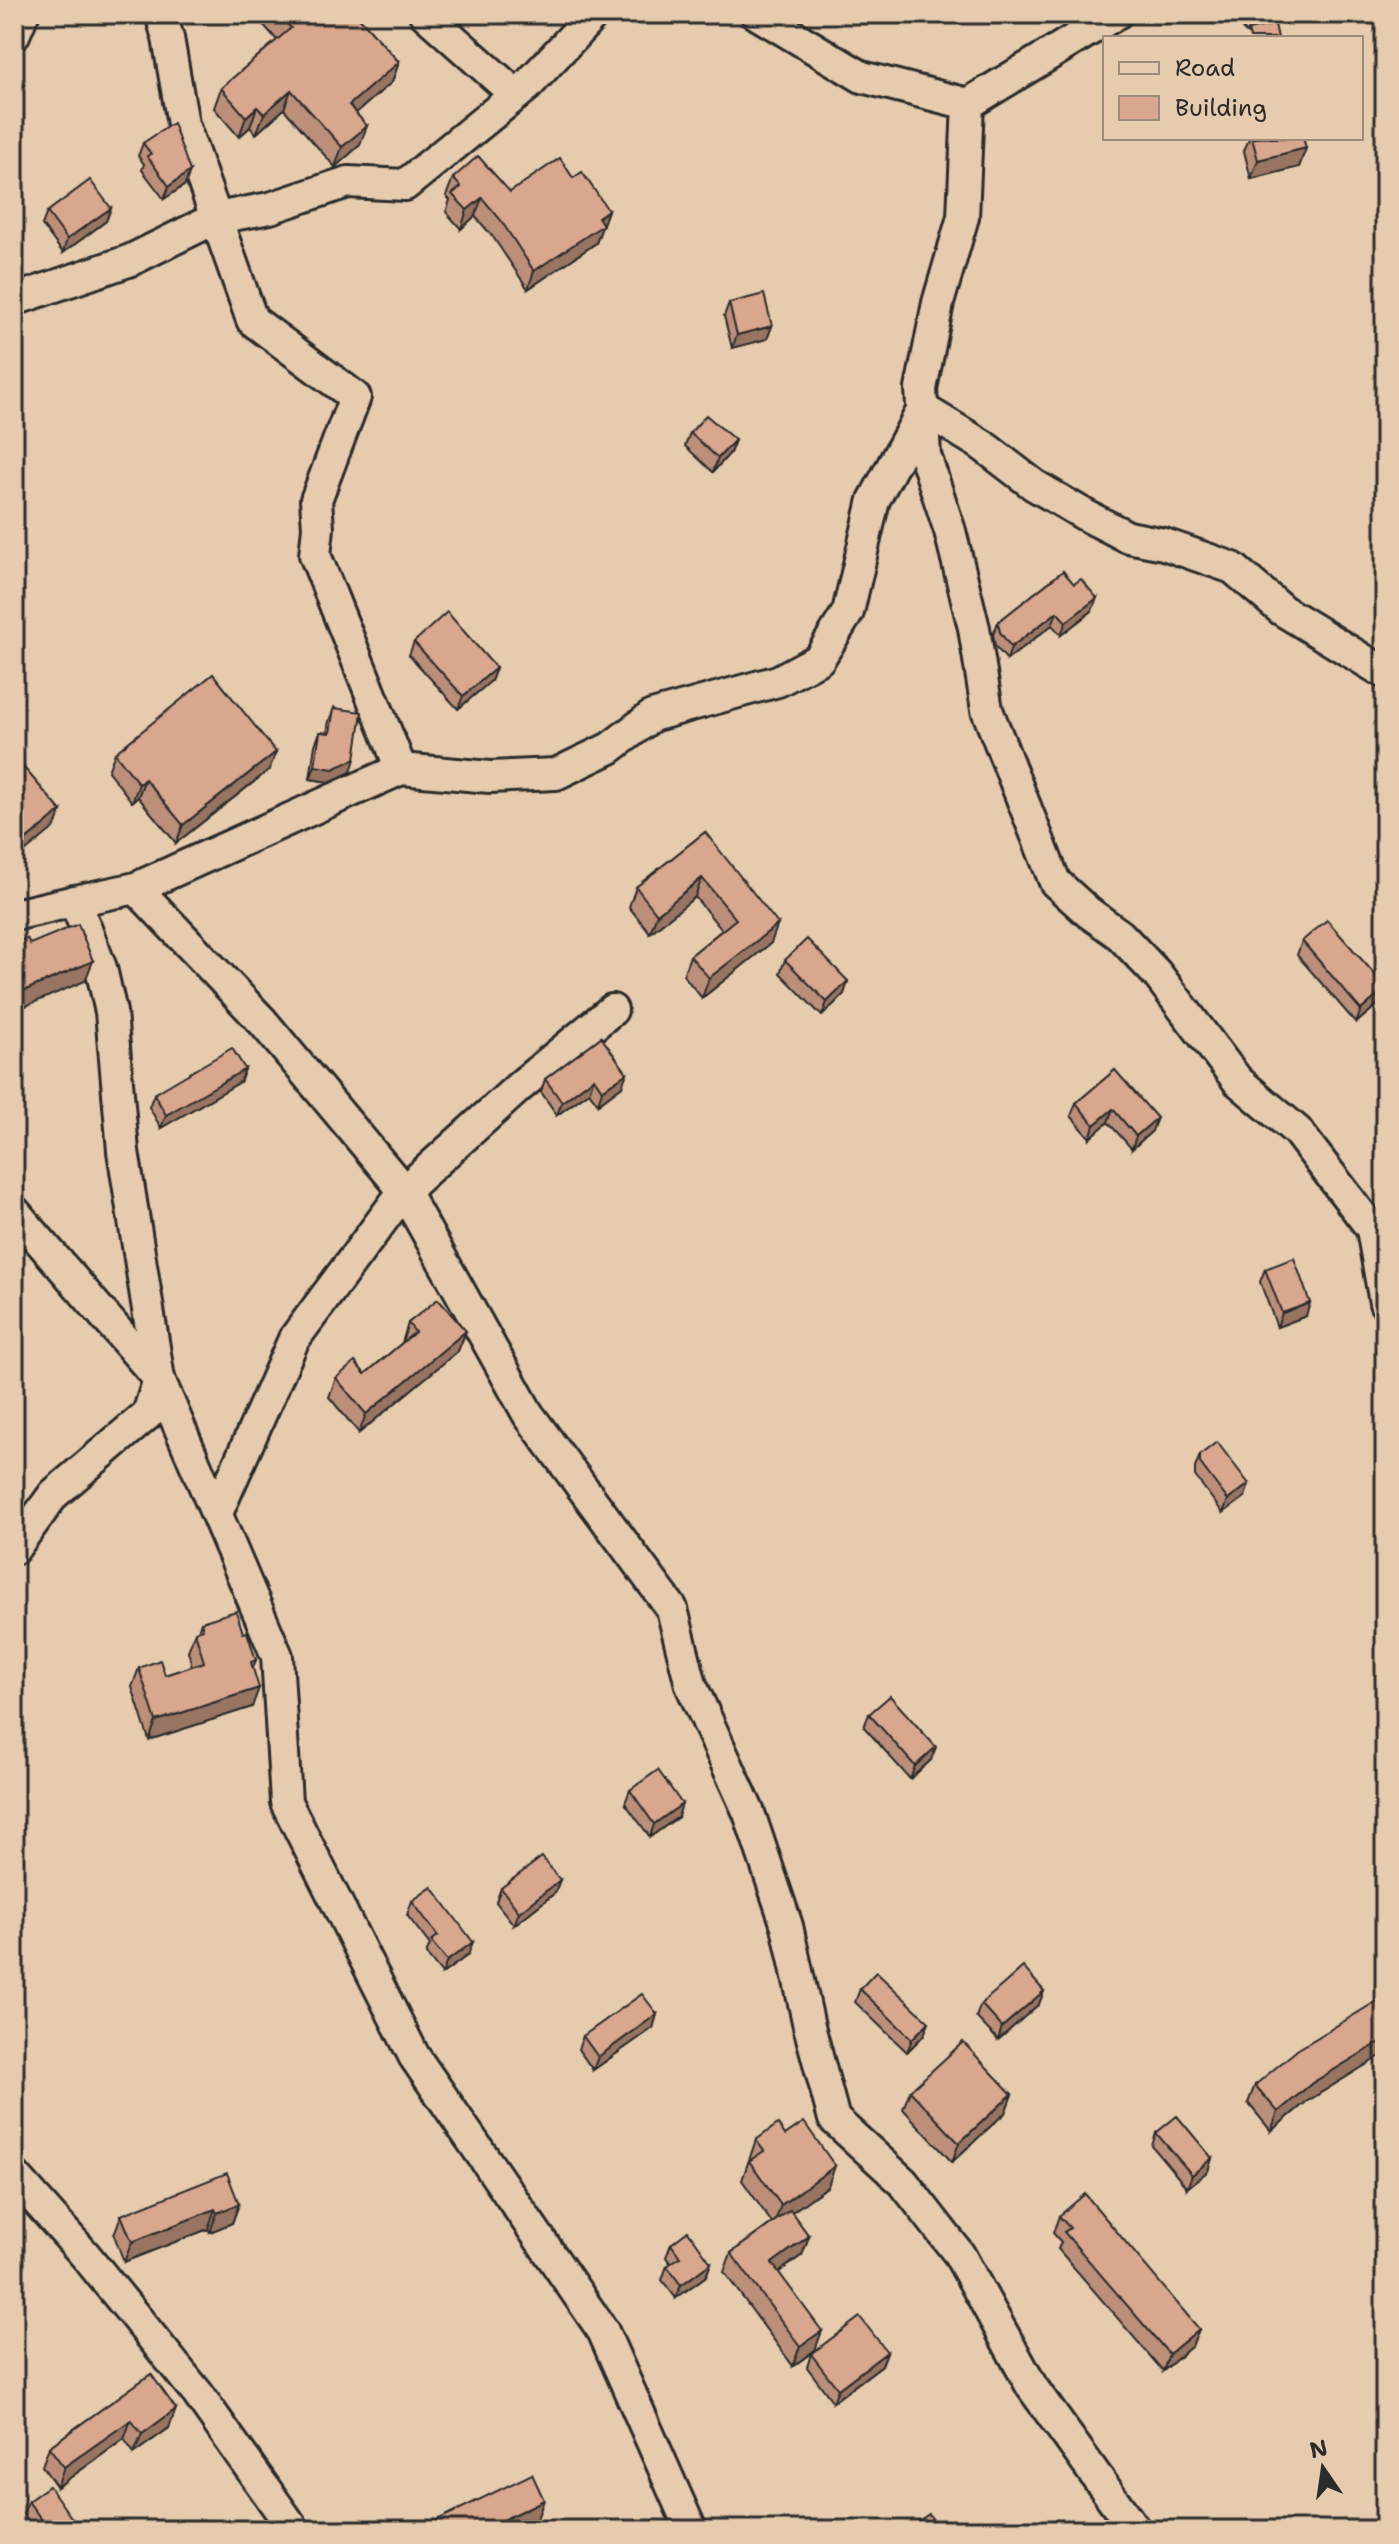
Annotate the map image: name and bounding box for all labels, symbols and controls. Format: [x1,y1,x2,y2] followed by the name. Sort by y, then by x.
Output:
[1103,36,1363,140] legend
[1175,52,1235,84] text: Road
[1175,92,1267,124] text: Building
[1283,2428,1363,2508] north arrow
[1307,2433,1330,2465] text: N

